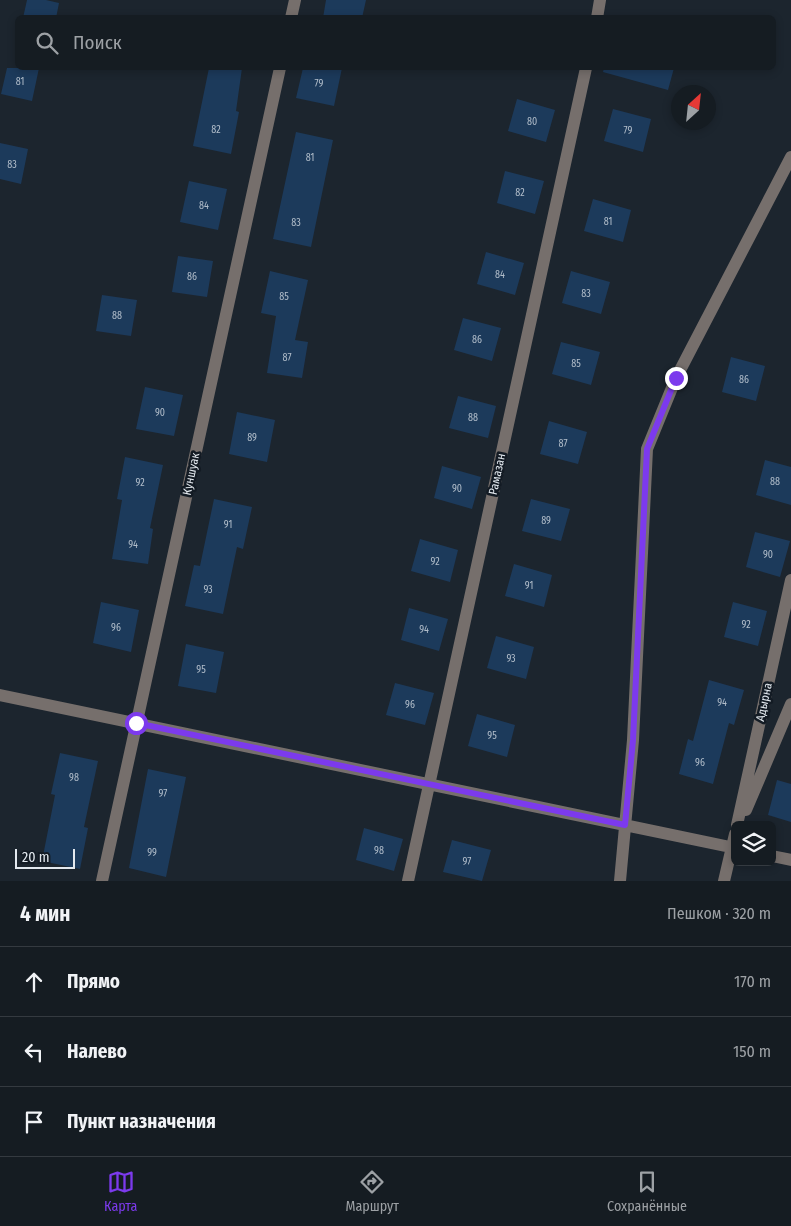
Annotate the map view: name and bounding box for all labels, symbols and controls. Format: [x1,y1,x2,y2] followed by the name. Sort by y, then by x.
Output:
[15,15,776,70] search box
[33,29,61,57] icon: search
[73,31,122,54] text: Поиск
[16,76,24,88] house number: 81
[315,78,324,90] house number: 79
[671,85,716,130] north arrow
[527,116,537,128] house number: 80
[211,124,221,136] house number: 82
[624,125,633,137] house number: 79
[306,152,314,164] house number: 81
[7,159,17,171] house number: 83
[515,187,525,199] house number: 82
[199,200,209,212] house number: 84
[604,216,612,228] house number: 81
[291,217,301,229] house number: 83
[495,269,505,281] house number: 84
[187,271,197,283] house number: 86
[581,288,591,300] house number: 83
[279,291,289,303] house number: 85
[112,310,122,322] house number: 88
[472,334,482,346] house number: 86
[283,352,291,364] house number: 87
[571,358,581,370] house number: 85
[665,367,688,390] route end
[739,374,749,386] house number: 86
[155,407,165,419] house number: 90
[468,412,478,424] house number: 88
[247,432,257,444] house number: 89
[559,438,567,450] house number: 87
[180,451,202,497] street label: Куншуак
[486,452,508,496] street label: Рамазан
[770,476,780,488] house number: 88
[135,477,145,489] house number: 92
[452,483,462,495] house number: 90
[541,515,551,527] house number: 89
[224,519,232,531] house number: 91
[128,539,138,551] house number: 94
[763,549,773,561] house number: 90
[430,556,440,568] house number: 92
[525,580,533,592] house number: 91
[203,584,213,596] house number: 93
[741,619,751,631] house number: 92
[111,622,121,634] house number: 96
[419,624,429,636] house number: 94
[506,653,516,665] house number: 93
[196,664,206,676] house number: 95
[753,681,775,723] street label: Адырна
[717,697,727,709] house number: 94
[405,699,415,711] house number: 96
[125,712,148,735] route start
[487,730,497,742] house number: 95
[695,757,705,769] house number: 96
[69,772,79,784] house number: 98
[159,788,167,800] house number: 97
[731,821,776,866] map controls
[731,821,776,866] button: layers
[374,845,384,857] house number: 98
[15,846,75,869] scale bar
[147,847,157,859] house number: 99
[22,849,50,866] text: 20 m
[463,856,471,868] house number: 97
[20,901,70,927] text: 4 мин
[667,904,771,923] text: Пешком · 320 m
[20,968,48,996] icon: ahead
[67,970,120,993] text: Прямо
[734,972,771,991] text: 170 m
[20,1038,48,1066] icon: left
[67,1040,127,1063] text: Налево
[733,1042,771,1061] text: 150 m
[20,1108,48,1136] icon: arrive
[67,1110,216,1133] text: Пункт назначения
[104,1168,137,1215] tab: Карта
[345,1168,399,1215] tab: Маршрут
[607,1168,687,1215] tab: Сохранённые

